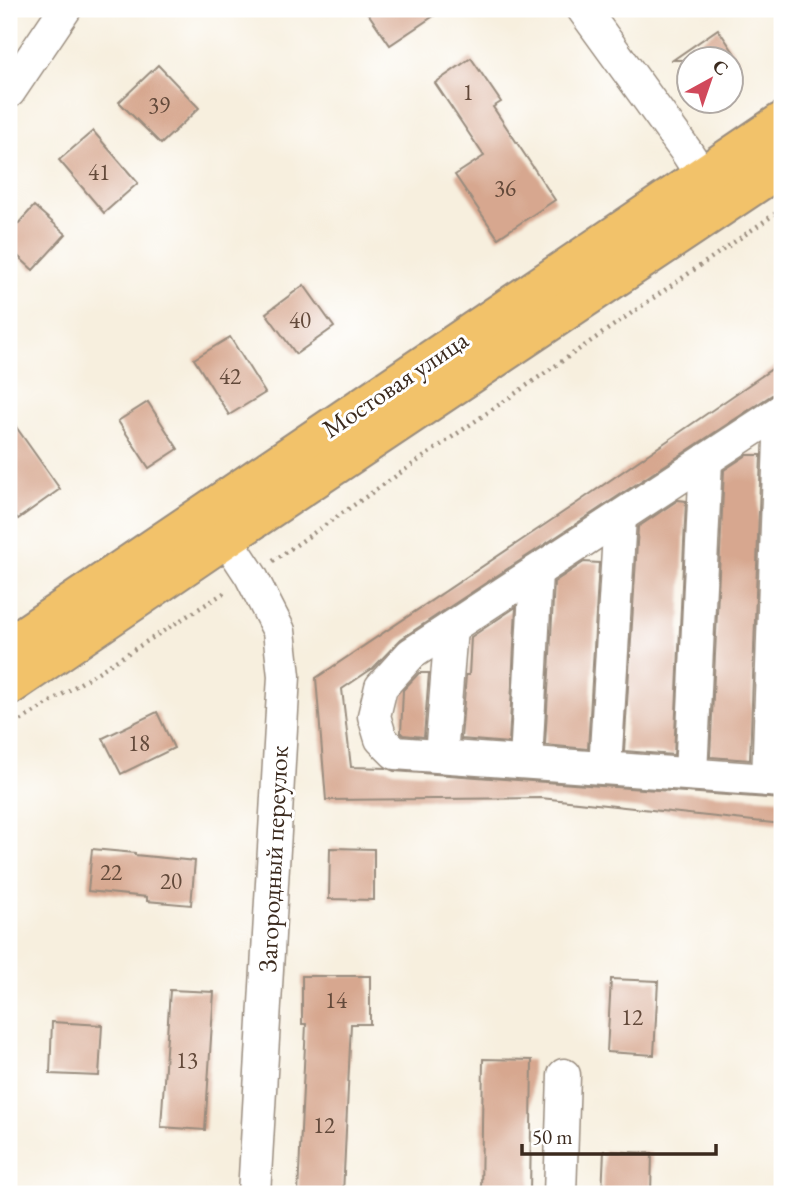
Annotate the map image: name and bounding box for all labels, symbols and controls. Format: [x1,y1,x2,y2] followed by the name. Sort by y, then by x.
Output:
[676,46,746,116] north arrow
[707,53,734,81] text: С
[462,77,474,107] house number: 1
[148,90,170,120] house number: 39
[88,157,110,187] house number: 41
[494,173,516,203] house number: 36
[289,305,311,335] house number: 40
[316,322,475,445] street label: Мостовая улица
[219,361,241,391] house number: 42
[128,728,150,758] house number: 18
[250,744,296,973] street label: Загородный переулок
[100,857,122,887] house number: 22
[160,866,182,896] house number: 20
[325,985,348,1015] house number: 14
[621,1002,643,1032] house number: 12
[176,1045,198,1075] house number: 13
[313,1110,335,1140] house number: 12
[522,1112,716,1156] scale bar
[532,1123,573,1150] text: 50 m

